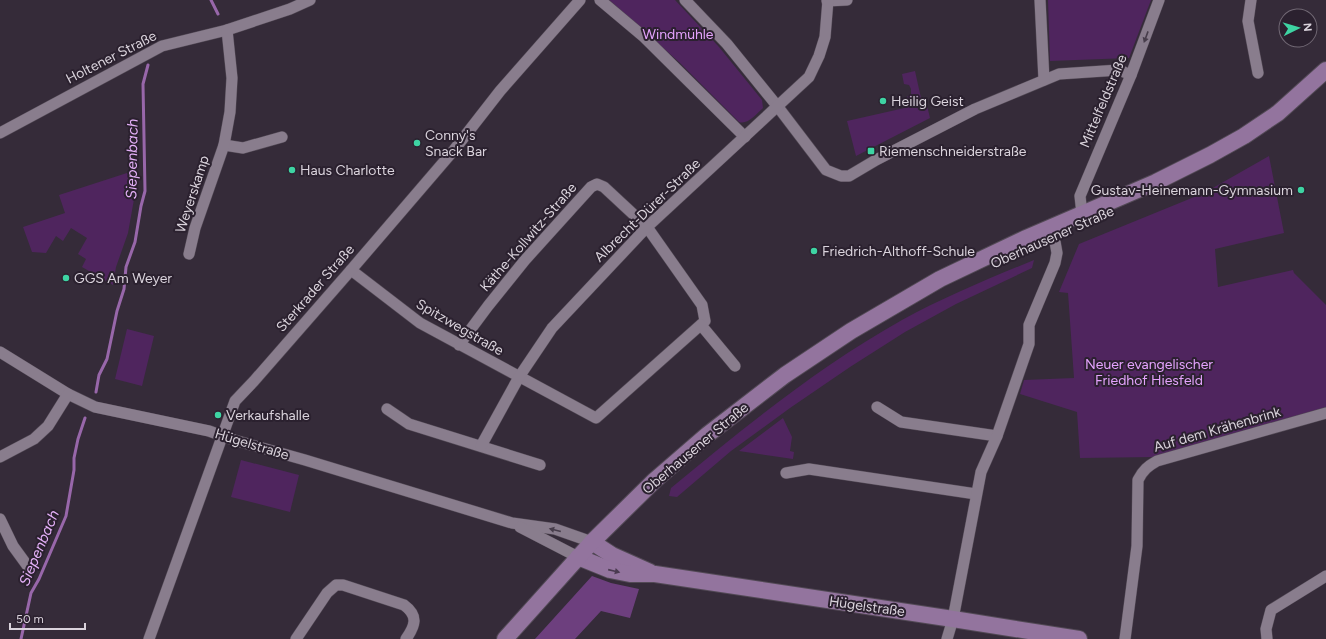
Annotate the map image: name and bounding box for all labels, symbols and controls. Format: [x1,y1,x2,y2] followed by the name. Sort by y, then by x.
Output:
[1278,8,1318,48] north arrow
[1301,22,1314,32] text: N
[643,26,714,43] park label: Windmühle
[63,27,160,88] street label: Holtener Straße
[1142,31,1148,43] one-way arrow
[1076,52,1131,150] street label: Mittelfeldstraße
[891,93,964,110] place label: Heilig Geist
[878,96,888,106] marker: Heilig Geist
[122,119,142,199] water label: Siepenbach
[425,127,487,160] place label: Conny's Snack Bar
[412,138,422,148] marker: Conny's Snack Bar
[879,143,1027,160] place label: Riemenschneiderstraße
[866,146,876,156] marker: Riemenschneiderstraße
[172,153,213,235] street label: Weyerskamp
[591,155,704,266] street label: Albrecht-Dürer-Straße
[300,162,395,179] place label: Haus Charlotte
[287,165,297,175] marker: Haus Charlotte
[477,179,580,295] street label: Käthe-Kollwitz-Straße
[1091,182,1293,199] place label: Gustav-Heinemann-Gymnasium
[1296,185,1306,195] marker: Gustav-Heinemann-Gymnasium
[988,202,1117,272] street label: Oberhausener Straße
[273,241,358,336] street label: Sterkrader Straße
[822,243,975,260] place label: Friedrich-Althoff-Schule
[809,246,819,256] marker: Friedrich-Althoff-Schule
[74,270,172,287] place label: GGS Am Weyer
[61,273,71,283] marker: GGS Am Weyer
[413,296,507,360] street label: Spitzwegstraße
[1085,356,1213,389] park label: Neuer evangelischer Friedhof Hiesfeld
[639,399,752,498] street label: Oberhausener Straße
[1152,403,1283,456] street label: Auf dem Krähenbrink
[226,407,310,424] place label: Verkaufshalle
[213,410,223,420] marker: Verkaufshalle
[213,425,291,464] street label: Hügelstraße
[15,507,63,589] water label: Siepenbach
[549,526,561,532] one-way arrow
[608,568,620,574] one-way arrow
[828,593,906,620] street label: Hügelstraße
[10,605,85,631] scale bar
[16,612,44,626] text: 50 m

